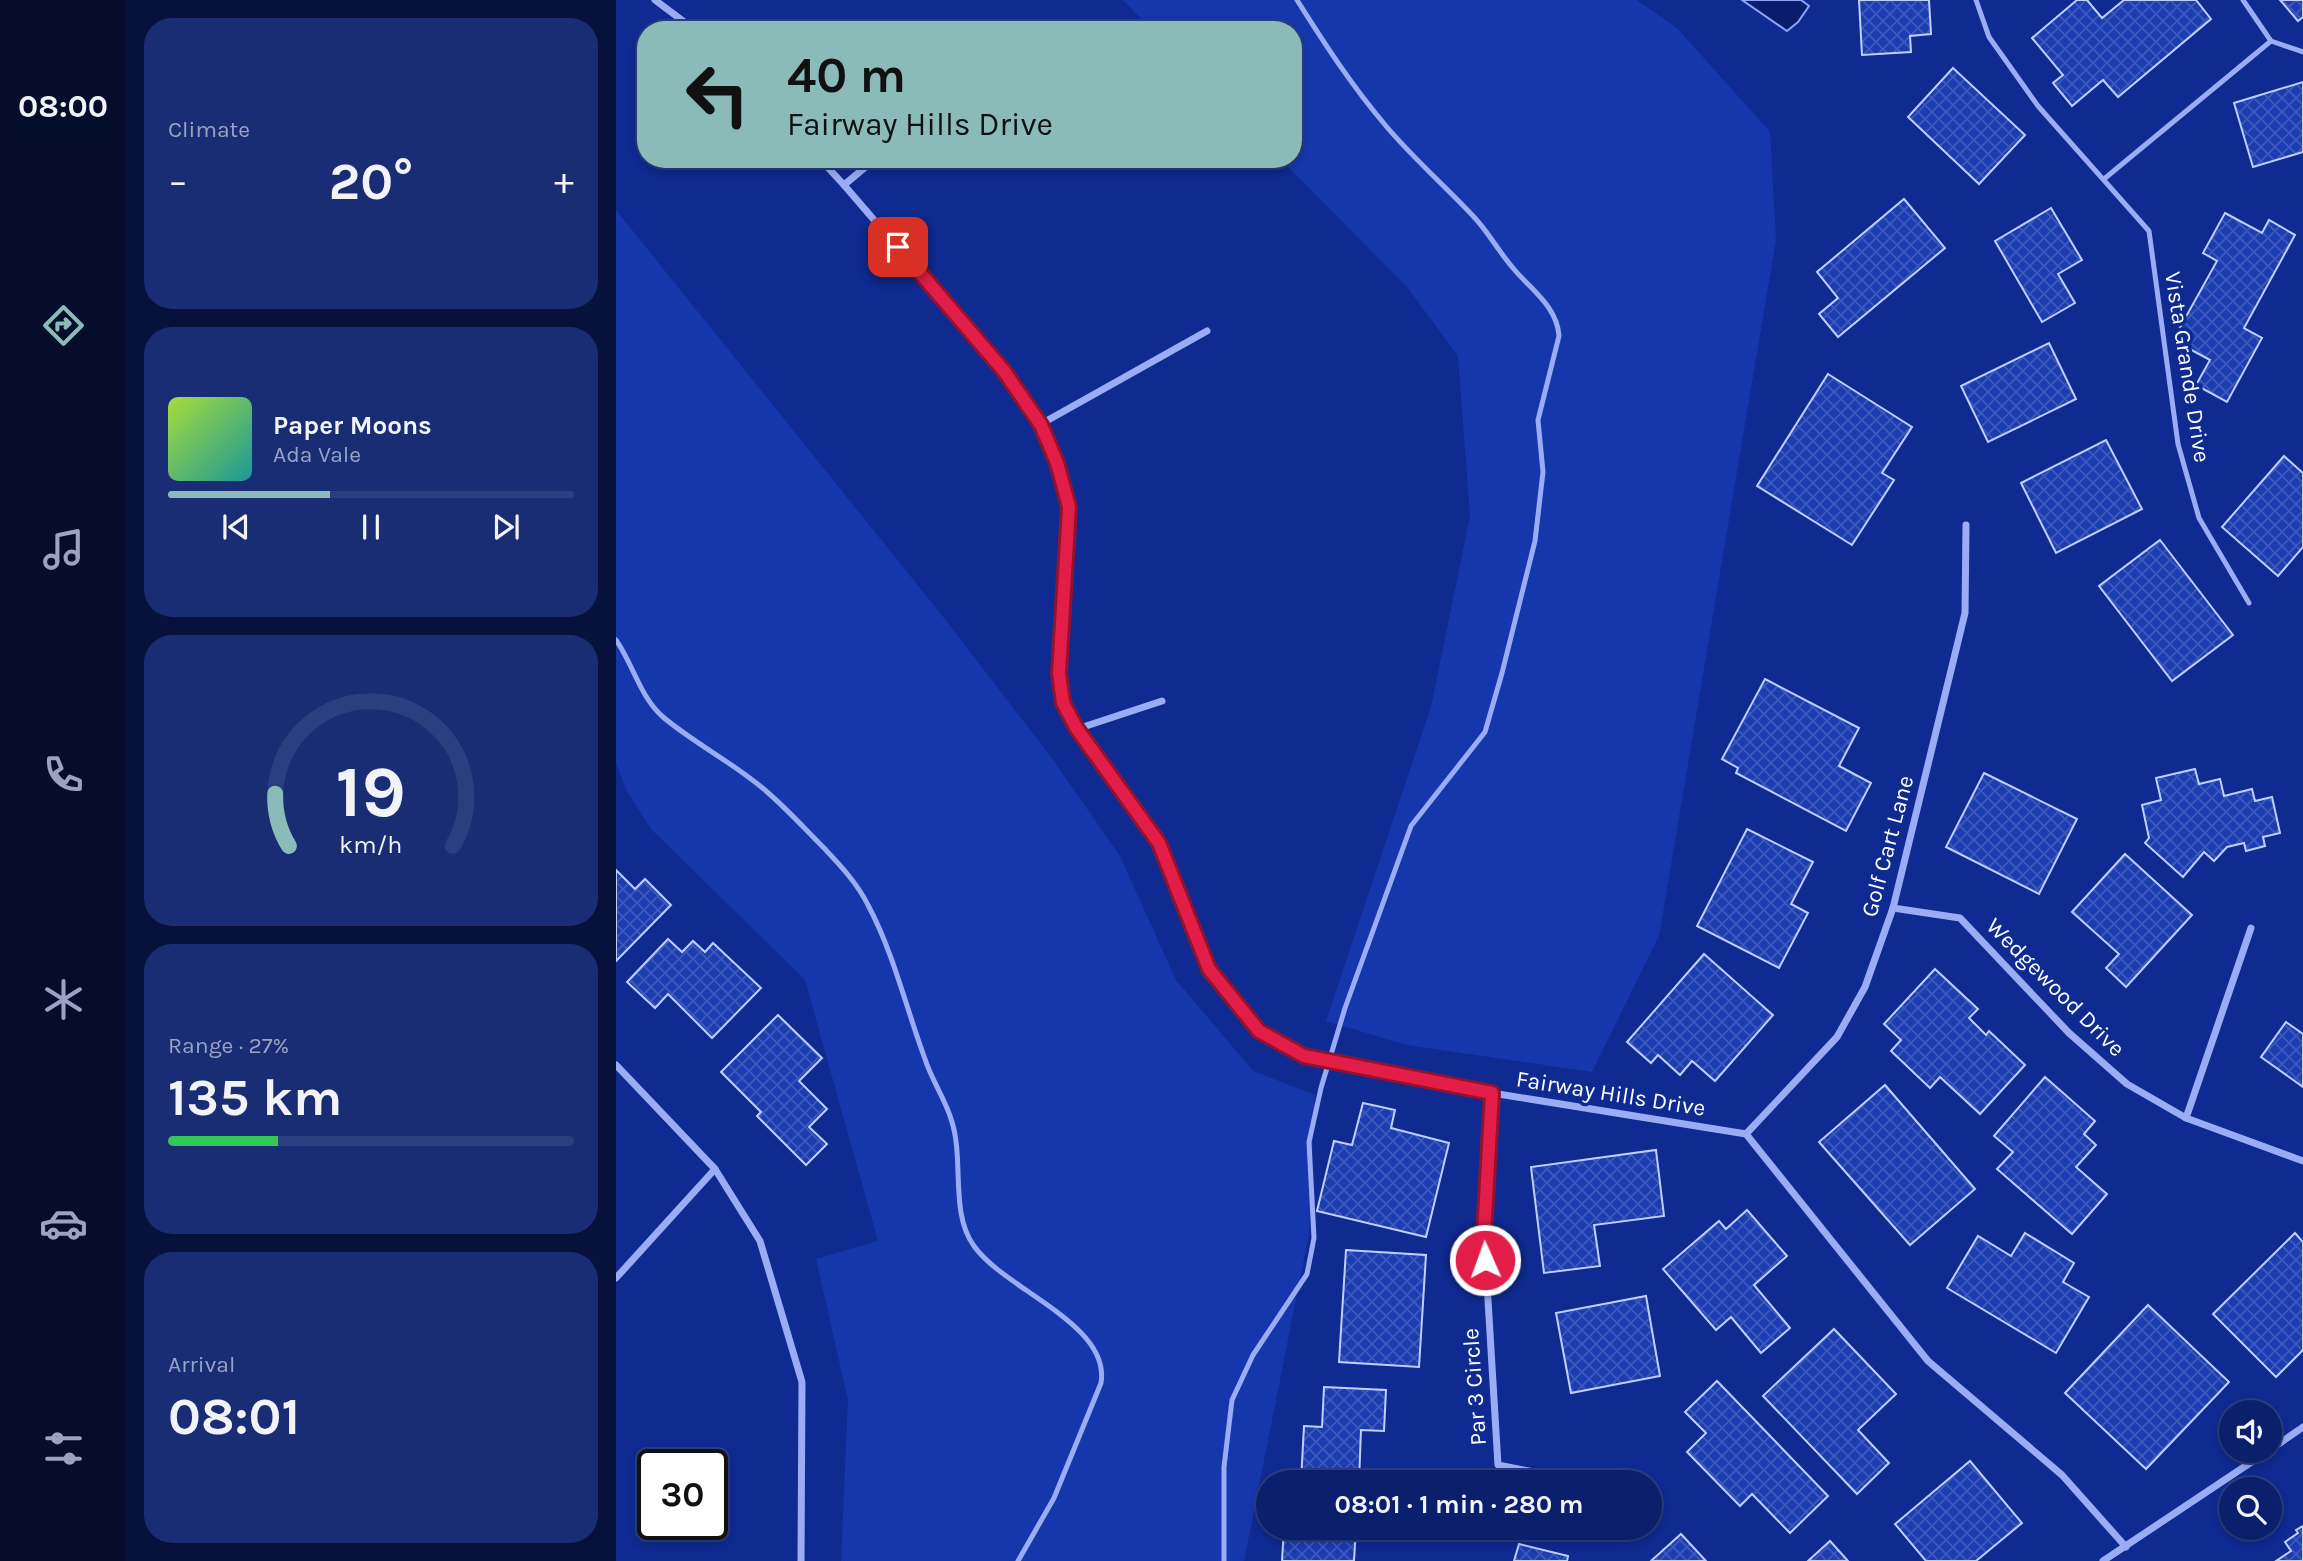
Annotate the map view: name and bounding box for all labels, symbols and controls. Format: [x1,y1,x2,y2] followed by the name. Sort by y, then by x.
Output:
[787,47,906,104] text: 40 m
[672,49,763,140] icon: left
[18,88,108,125] text: 08:00
[787,106,1053,143] text: Fairway Hills Drive
[168,116,250,143] text: Climate
[329,151,413,212] text: 20°
[168,159,188,204] text: −
[554,159,574,204] text: +
[868,217,928,277] pin
[879,228,917,266] icon: arrive
[2159,270,2216,464] street label: Vista Grande Drive
[39,301,88,350] icon: directions
[273,410,432,441] text: Paper Moons
[273,441,361,468] text: Ada Vale
[217,508,255,546] icon: previous
[352,508,390,546] icon: pause
[487,508,525,546] icon: next
[39,525,88,574] icon: music
[39,750,88,799] icon: phone
[336,750,406,835] text: 19
[1856,772,1919,920] street label: Golf Cart Lane
[339,830,403,859] text: km/h
[1981,913,2130,1062] street label: Wedgewood Drive
[39,975,88,1024] icon: climate
[168,1032,289,1059] text: Range · 27%
[1514,1065,1707,1122] street label: Fairway Hills Drive
[168,1067,342,1128] text: 135 km
[39,1199,88,1248] icon: car
[1448,1223,1522,1297] position arrow
[1457,1327,1492,1447] street label: Par 3 Circle
[168,1351,235,1378] text: Arrival
[168,1386,300,1447] text: 08:01
[2219,1400,2282,1540] map controls
[2219,1400,2282,1463] button: sound
[39,1424,88,1473] icon: filters
[637,1449,728,1540] speed limit sign: 30
[2219,1477,2282,1540] button: search
[1335,1489,1583,1520] text: 08:01 · 1 min · 280 m

